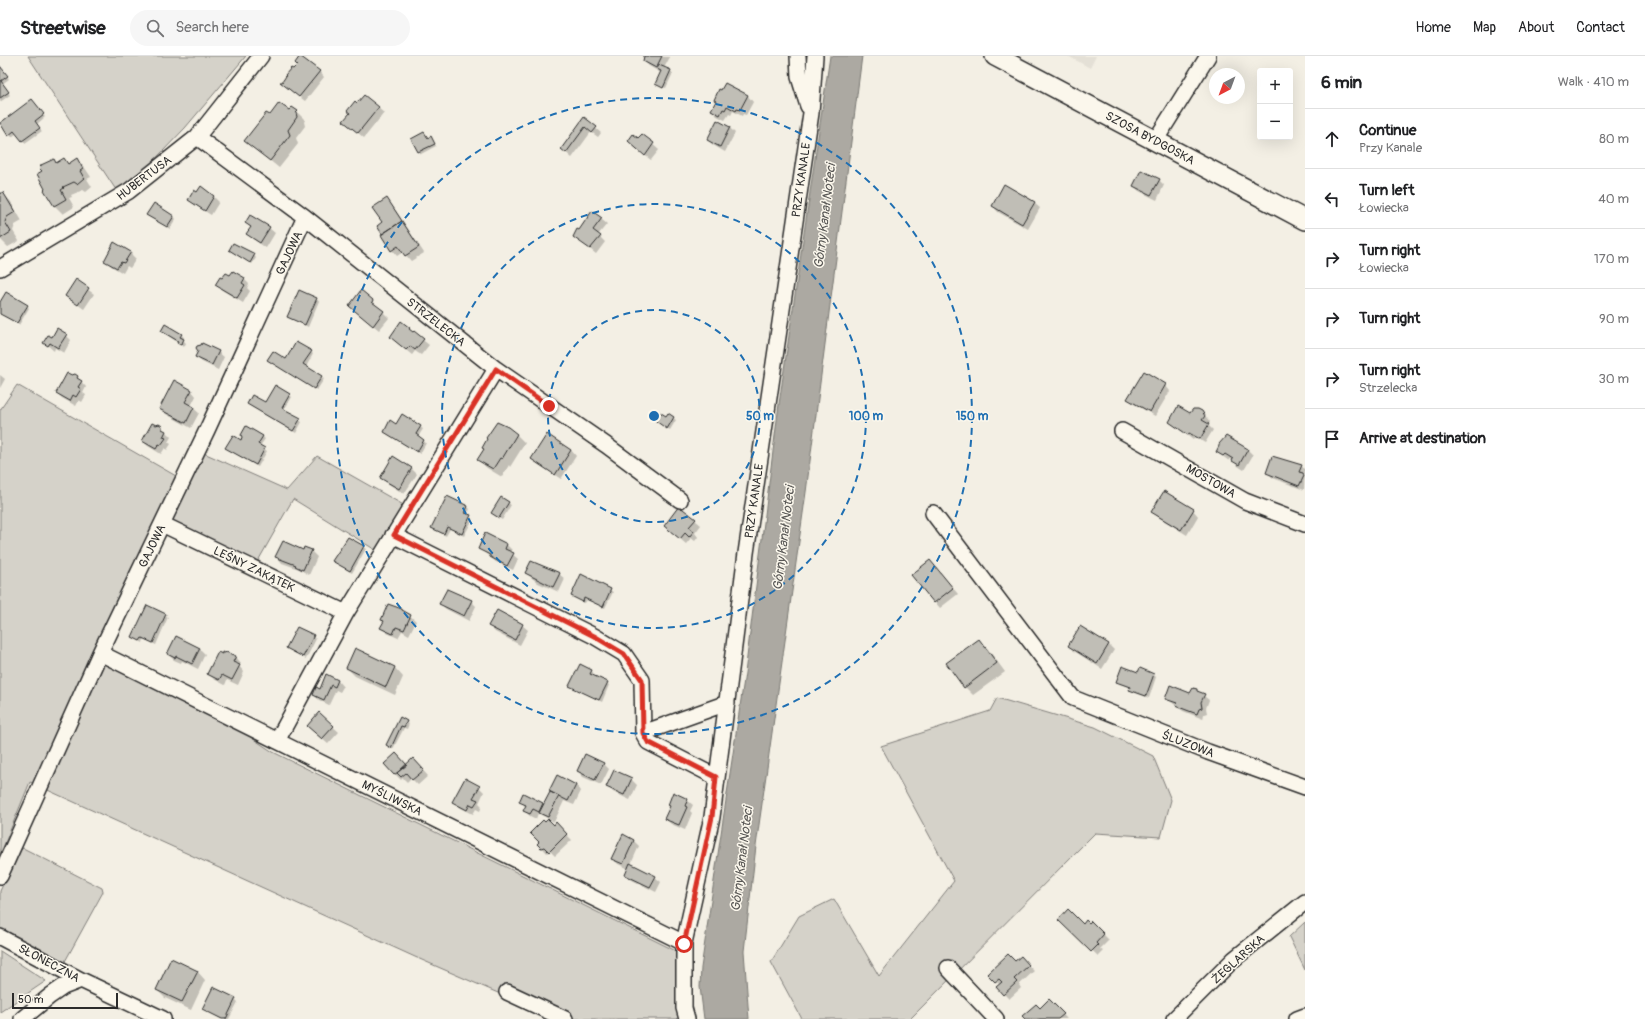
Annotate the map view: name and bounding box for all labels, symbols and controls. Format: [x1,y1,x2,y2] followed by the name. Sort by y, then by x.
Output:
[130,10,410,46] search box
[20,16,106,40] text: Streetwise
[144,17,166,39] icon: search
[176,18,249,37] text: Search here
[1416,19,1451,36] text: Home
[1473,19,1496,36] text: Map
[1518,19,1554,36] text: About
[1576,19,1625,36] text: Contact
[1209,68,1245,104] north arrow
[1257,68,1293,140] map controls
[1257,68,1293,104] button: +
[1321,72,1362,93] text: 6 min
[1558,74,1629,90] text: Walk · 410 m
[1257,104,1293,140] button: −
[1103,109,1197,168] street label: SZOSA BYDGOSKA
[1359,121,1417,140] text: Continue
[1321,128,1343,150] icon: ahead
[1599,131,1629,147] text: 80 m
[1359,140,1422,156] text: Przy Kanale
[789,142,814,218] street label: PRZY KANALE
[114,153,175,204] street label: HUBERTUSA
[811,160,840,269] water label: Górny Kanał Noteci
[1359,181,1415,200] text: Turn left
[1321,188,1343,210] icon: left
[1598,191,1629,207] text: 40 m
[1359,200,1409,216] text: Łowiecka
[273,229,306,277] street label: GAJOWA
[1359,241,1420,260] text: Turn right
[1321,248,1343,270] icon: right
[1594,251,1629,267] text: 170 m
[1359,260,1409,276] text: Łowiecka
[403,295,468,350] street label: STRZELECKA
[1321,308,1343,330] icon: right
[1359,309,1420,328] text: Turn right
[1599,311,1629,327] text: 90 m
[1359,361,1420,380] text: Turn right
[1321,368,1343,390] icon: right
[1599,371,1629,387] text: 30 m
[1359,380,1417,396] text: Strzelecka
[540,397,558,415] route end
[647,409,661,423] centre of rings
[746,409,774,424] text: 50 m
[849,409,884,424] text: 100 m
[956,409,989,424] text: 150 m
[1321,428,1343,450] icon: arrive
[1359,429,1486,448] text: Arrive at destination
[1183,461,1238,502] street label: MOSTOWA
[742,463,767,539] street label: PRZY KANALE
[770,482,799,591] water label: Górny Kanał Noteci
[136,522,169,570] street label: GAJOWA
[211,542,297,596] street label: LEŚNY ZAKĄTEK
[1159,727,1217,761] street label: ŚLUZOWA
[359,777,425,820] street label: MYŚLIWSKA
[728,803,757,912] water label: Górny Kanał Noteci
[1208,931,1268,987] street label: ŻEGLARSKA
[675,935,693,953] route start
[16,941,82,986] street label: SŁONECZNA
[12,991,118,1010] scale bar
[18,993,44,1006] text: 50 m

